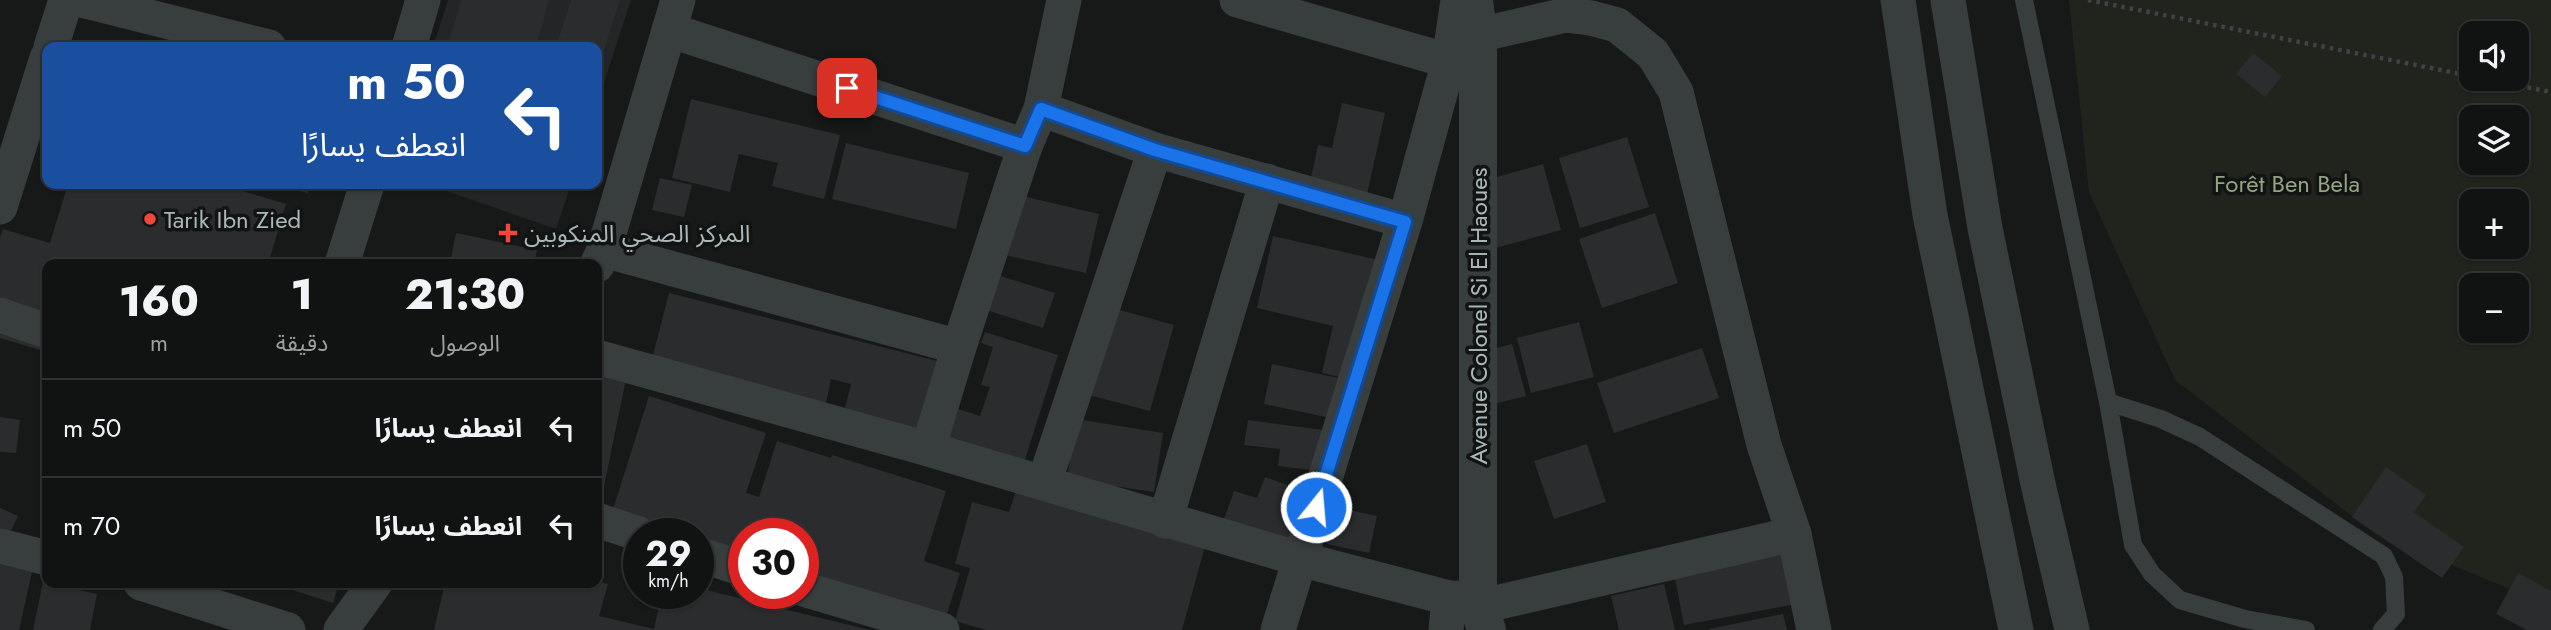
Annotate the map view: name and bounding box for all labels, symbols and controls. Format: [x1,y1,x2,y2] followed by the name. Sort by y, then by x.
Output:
[2459,21,2529,343] map controls
[2459,21,2529,91] button: sound
[347,47,466,117] text: 50 m
[817,58,877,118] pin
[828,69,866,107] icon: arrive
[490,70,581,161] icon: left
[2459,105,2529,175] button: layers
[301,122,466,168] text: انعطف يسارًا
[2214,166,2360,201] park label: Forêt Ben Bela
[1461,168,1496,464] street label: Avenue Colonel Si El Haoues
[2459,189,2529,259] button: +
[164,202,301,237] place label: Tarik Ibn Zied
[142,211,158,227] marker: Tarik Ibn Zied
[524,216,750,252] place label: المركز الصحي المنكوبين
[498,223,518,243] marker: المركز الصحي المنكوبين
[291,264,313,325] text: 1
[405,264,525,325] text: 21:30
[119,271,199,332] text: 160
[2459,273,2529,343] button: −
[150,326,168,360] text: m
[276,326,328,360] text: دقيقة
[430,326,500,360] text: الوصول
[63,409,121,447] text: 50 m
[375,409,522,447] text: انعطف يسارًا
[543,409,581,447] icon: left
[1279,470,1353,544] position arrow
[63,507,120,545] text: 70 m
[375,507,522,545] text: انعطف يسارًا
[543,507,581,545] icon: left
[728,518,819,609] speed limit sign: 30
[645,529,692,579] text: 29
[648,568,689,594] text: km/h

